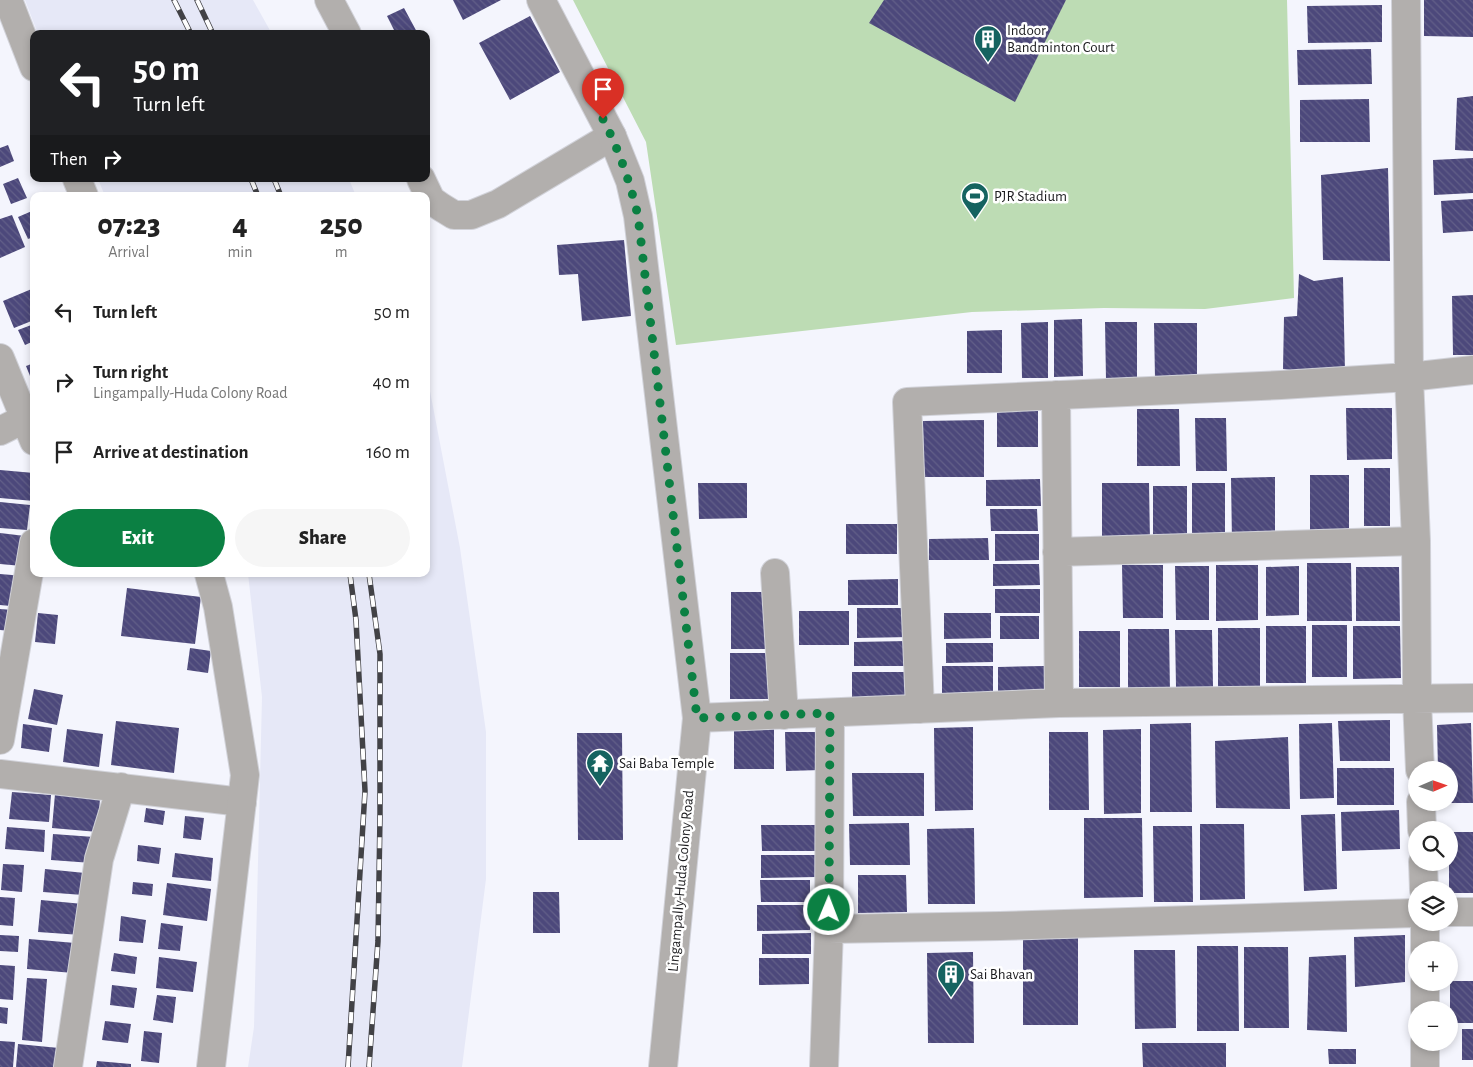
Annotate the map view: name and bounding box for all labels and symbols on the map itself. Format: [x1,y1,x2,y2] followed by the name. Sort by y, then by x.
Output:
[1007,23,1115,55] place label: Indoor Bandminton Court
[973,24,1003,63] building icon: Indoor Bandminton Court
[582,68,624,119] pin
[960,181,990,220] sports icon: PJR Stadium
[994,189,1067,204] place label: PJR Stadium
[585,748,615,787] temple icon: Sai Baba Temple
[619,756,715,771] place label: Sai Baba Temple
[1408,761,1458,811] north arrow
[666,789,696,973] street label: Lingampally-Huda Colony Road
[802,883,854,935] position arrow
[936,959,966,998] building icon: Sai Bhavan
[970,967,1033,982] place label: Sai Bhavan

